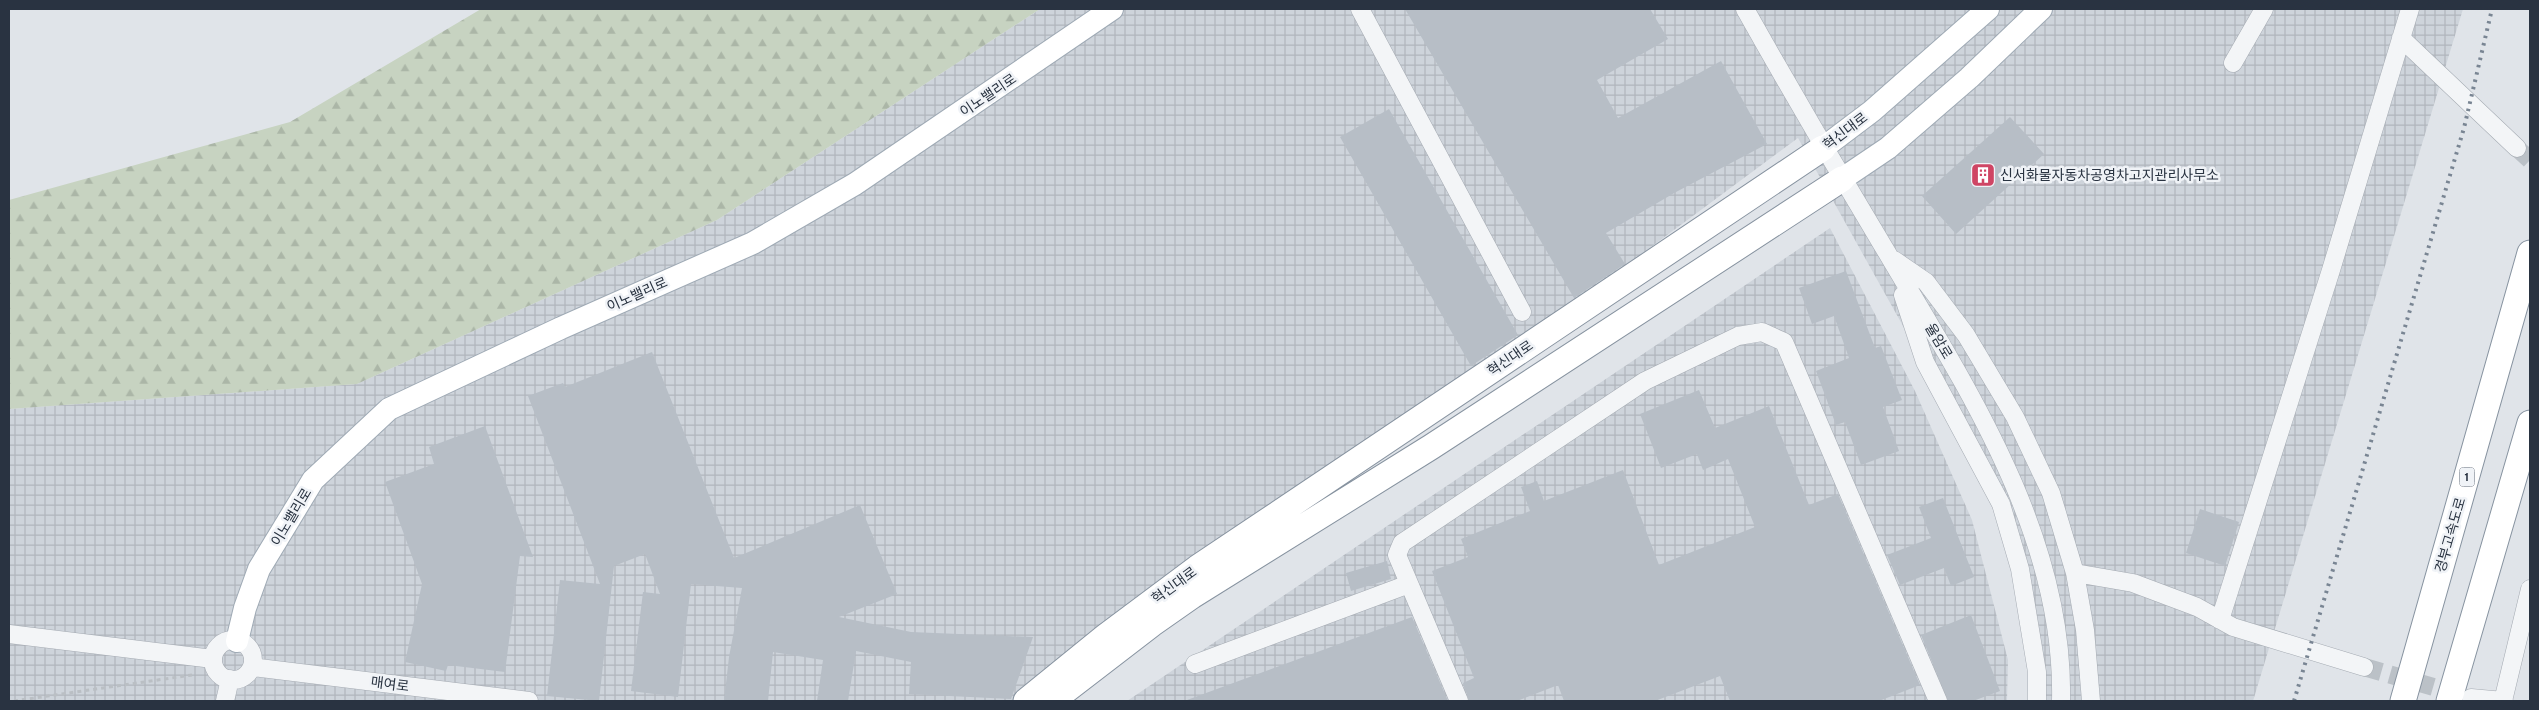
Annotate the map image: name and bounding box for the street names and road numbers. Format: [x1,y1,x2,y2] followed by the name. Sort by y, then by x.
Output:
[957,71,1020,121] street label: 이노밸리로
[1820,110,1872,154] street label: 혁신대로
[605,274,671,316] street label: 이노밸리로
[1920,321,1955,363] street label: 율암로
[1485,338,1537,381] street label: 혁신대로
[2460,468,2474,487] road number: 1
[268,486,316,550] street label: 이노밸리로
[2433,496,2470,575] street label: 경부고속도로
[1149,564,1201,608] street label: 혁신대로
[370,675,410,696] street label: 매여로

